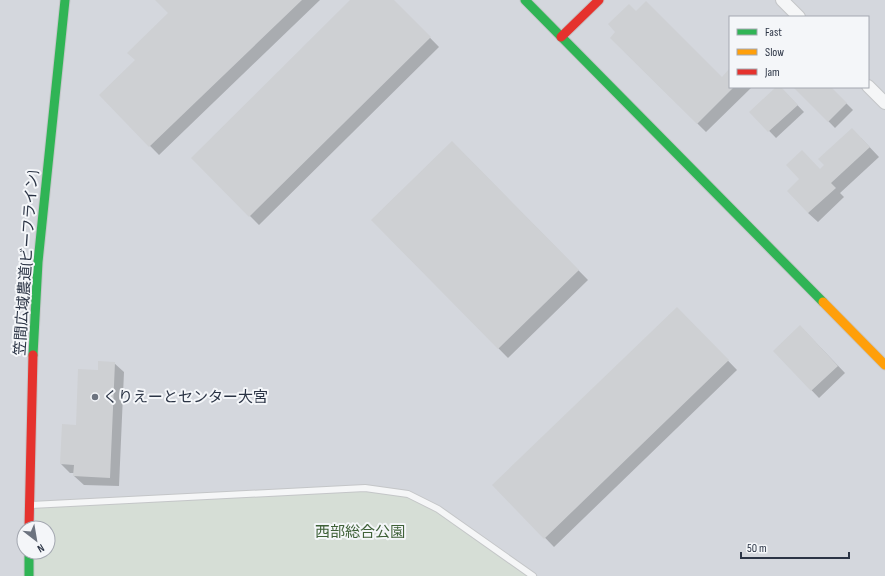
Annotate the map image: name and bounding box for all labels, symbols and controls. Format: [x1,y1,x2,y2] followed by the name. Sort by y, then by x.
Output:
[729,16,869,88] legend
[765,25,782,40] text: Fast
[765,45,784,60] text: Slow
[764,65,780,80] text: Jam
[11,170,42,356] street label: 笠間広域農道(ビーフライン)
[103,388,268,407] place label: くりえーとセンター大宮
[90,392,100,402] marker: くりえーとセンター大宮
[16,520,56,560] north arrow
[315,523,405,542] park label: 西部総合公園
[741,534,849,560] scale bar
[35,541,47,555] text: N
[747,541,767,556] text: 50 m

